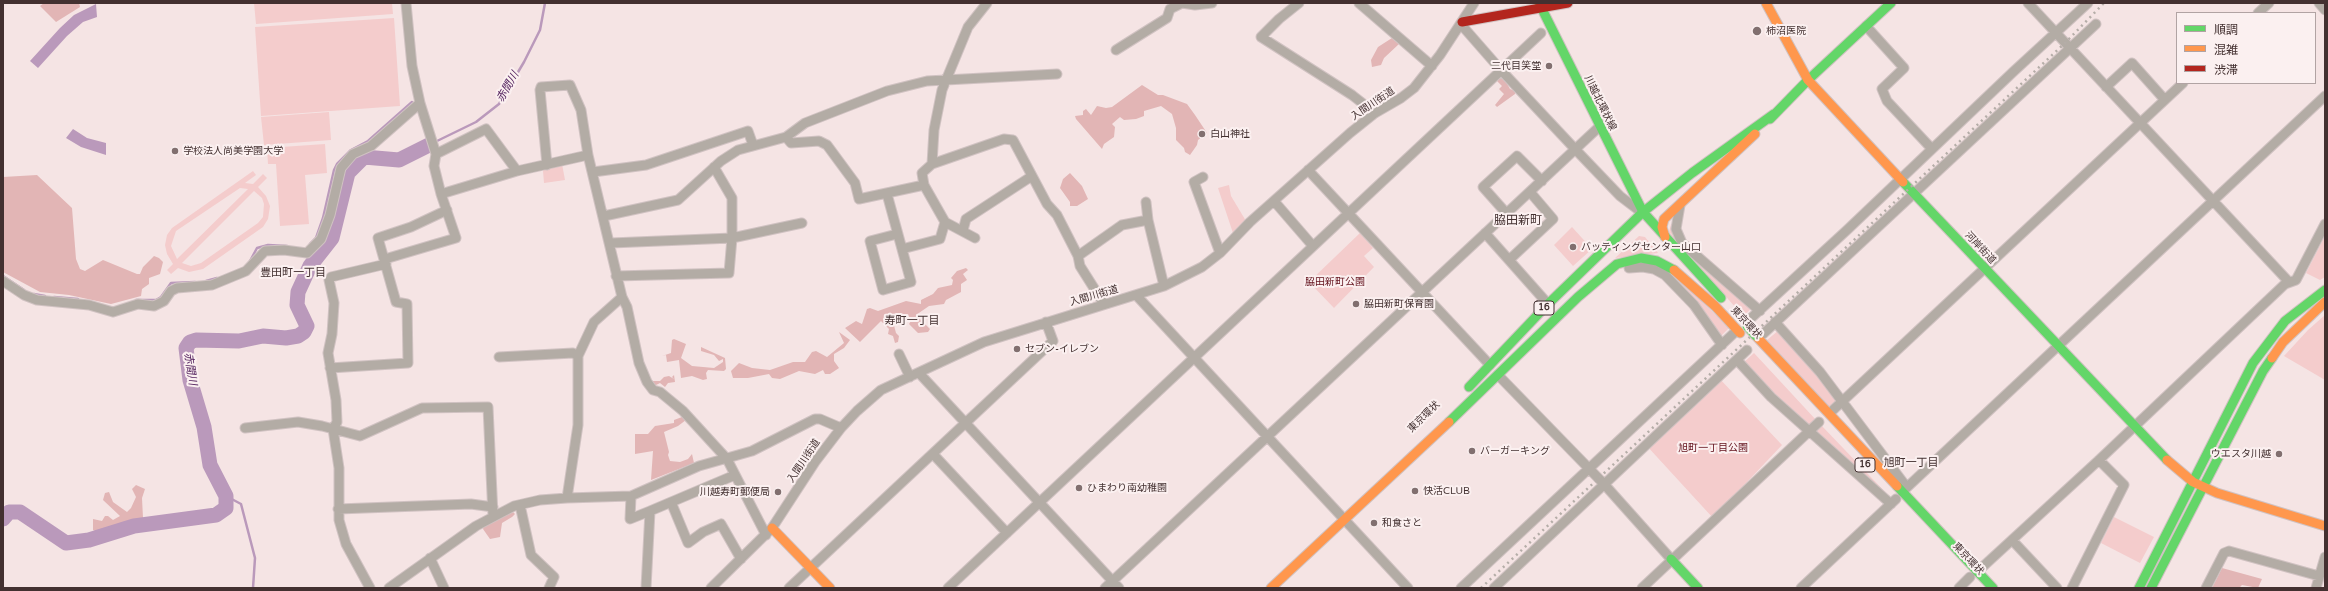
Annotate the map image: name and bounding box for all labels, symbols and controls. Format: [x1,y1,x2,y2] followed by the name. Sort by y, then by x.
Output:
[2176,12,2316,84] legend
[2214,23,2238,37] text: 順調
[1751,25,1763,37] marker: 柿沼医院
[1766,25,1806,37] place label: 柿沼医院
[2214,43,2238,57] text: 混雑
[1491,60,1541,72] place label: 二代目笑堂
[1544,61,1554,71] marker: 二代目笑堂
[2214,63,2238,77] text: 渋滞
[494,69,522,105] water label: 赤間川
[1581,73,1619,133] street label: 川越北環状線
[1349,85,1397,123] street label: 入間川街道
[1210,128,1250,140] place label: 白山神社
[1197,129,1207,139] marker: 白山神社
[183,145,283,157] place label: 学校法人尚美学園大学
[170,146,180,156] marker: 学校法人尚美学園大学
[1494,214,1542,228] district label: 脇田新町
[1962,229,1998,267] street label: 河岸街道
[1581,241,1701,253] place label: バッティングセンター山口
[1568,242,1578,252] marker: バッティングセンター山口
[260,266,326,280] district label: 豊田町一丁目
[1305,276,1365,288] park label: 脇田新町公園
[1068,283,1120,309] street label: 入間川街道
[1364,298,1434,310] place label: 脇田新町保育園
[1351,299,1361,309] marker: 脇田新町保育園
[1534,301,1554,315] road number: 16
[1728,304,1764,342] street label: 東京環状
[885,314,939,328] district label: 寿町一丁目
[1025,343,1099,355] place label: セブン-イレブン
[1012,344,1022,354] marker: セブン-イレブン
[181,352,199,386] water label: 赤間川
[1405,399,1443,435] street label: 東京環状
[785,437,823,485] street label: 入間川街道
[1678,442,1748,454] park label: 旭町一丁目公園
[1480,445,1550,457] place label: バーガーキング
[1467,446,1477,456] marker: バーガーキング
[2211,448,2271,460] place label: ウエスタ川越
[2274,449,2284,459] marker: ウエスタ川越
[1884,456,1938,470] district label: 旭町一丁目
[1855,458,1875,472] road number: 16
[1087,482,1167,494] place label: ひまわり南幼稚園
[1074,483,1084,493] marker: ひまわり南幼稚園
[1423,485,1470,497] place label: 快活CLUB
[700,486,770,498] place label: 川越寿町郵便局
[1410,486,1420,496] marker: 快活CLUB
[773,487,783,497] marker: 川越寿町郵便局
[1382,517,1422,529] place label: 和食さと
[1369,518,1379,528] marker: 和食さと
[1950,540,1986,578] street label: 東京環状

